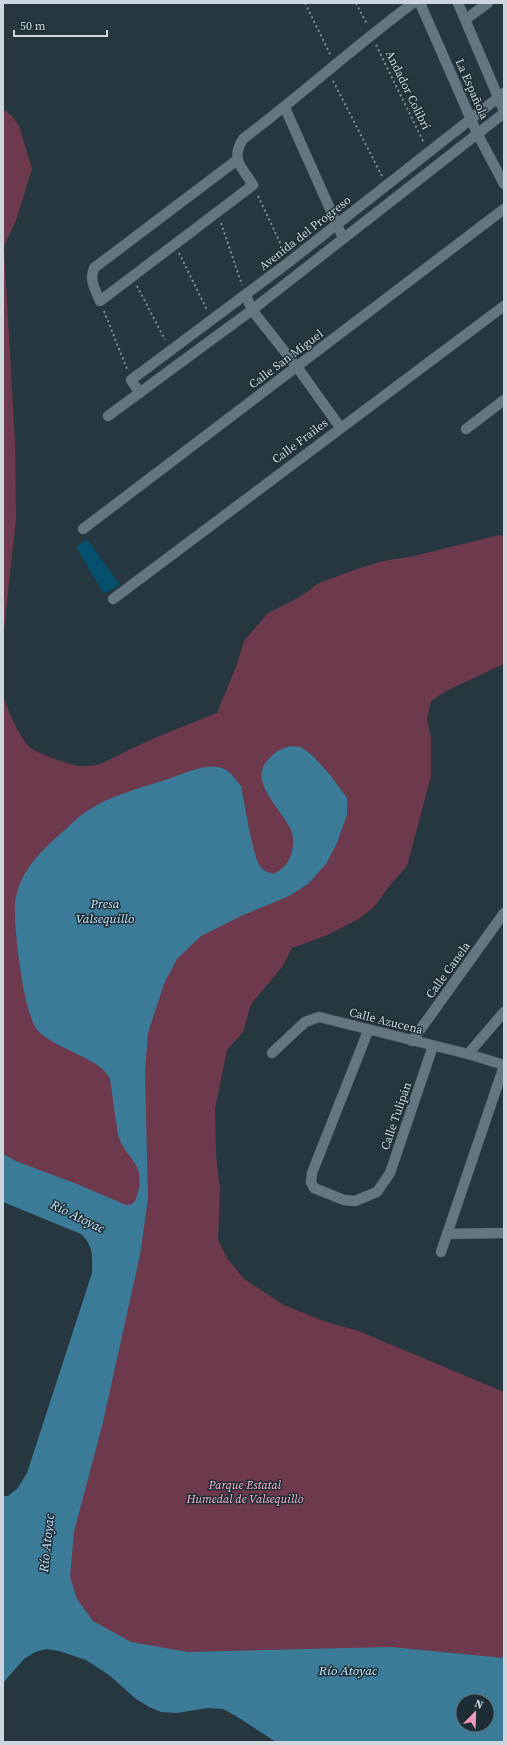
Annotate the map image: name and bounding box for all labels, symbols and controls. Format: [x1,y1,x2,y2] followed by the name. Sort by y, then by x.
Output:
[14,12,107,38] scale bar
[20,18,46,34] text: 50 m
[382,48,434,133] street label: Andador Colibrí
[452,56,493,123] street label: La Española
[256,192,355,274] street label: Avenida del Progreso
[246,326,327,392] street label: Calle San Miguel
[269,415,331,467] street label: Calle Frailes
[76,895,134,927] water label: Presa Valsequillo
[422,938,474,1001] street label: Calle Canela
[347,1004,425,1038] street label: Calle Azucena
[377,1080,415,1152] street label: Calle Tulipán
[47,1196,108,1237] water label: Río Atoyac
[185,1477,304,1507] park label: Parque Estatal Humedal de Valsequillo
[35,1512,58,1574] water label: Río Atoyac
[318,1662,378,1679] water label: Río Atoyac
[455,1693,495,1733] north arrow
[472,1696,485,1713] text: N

